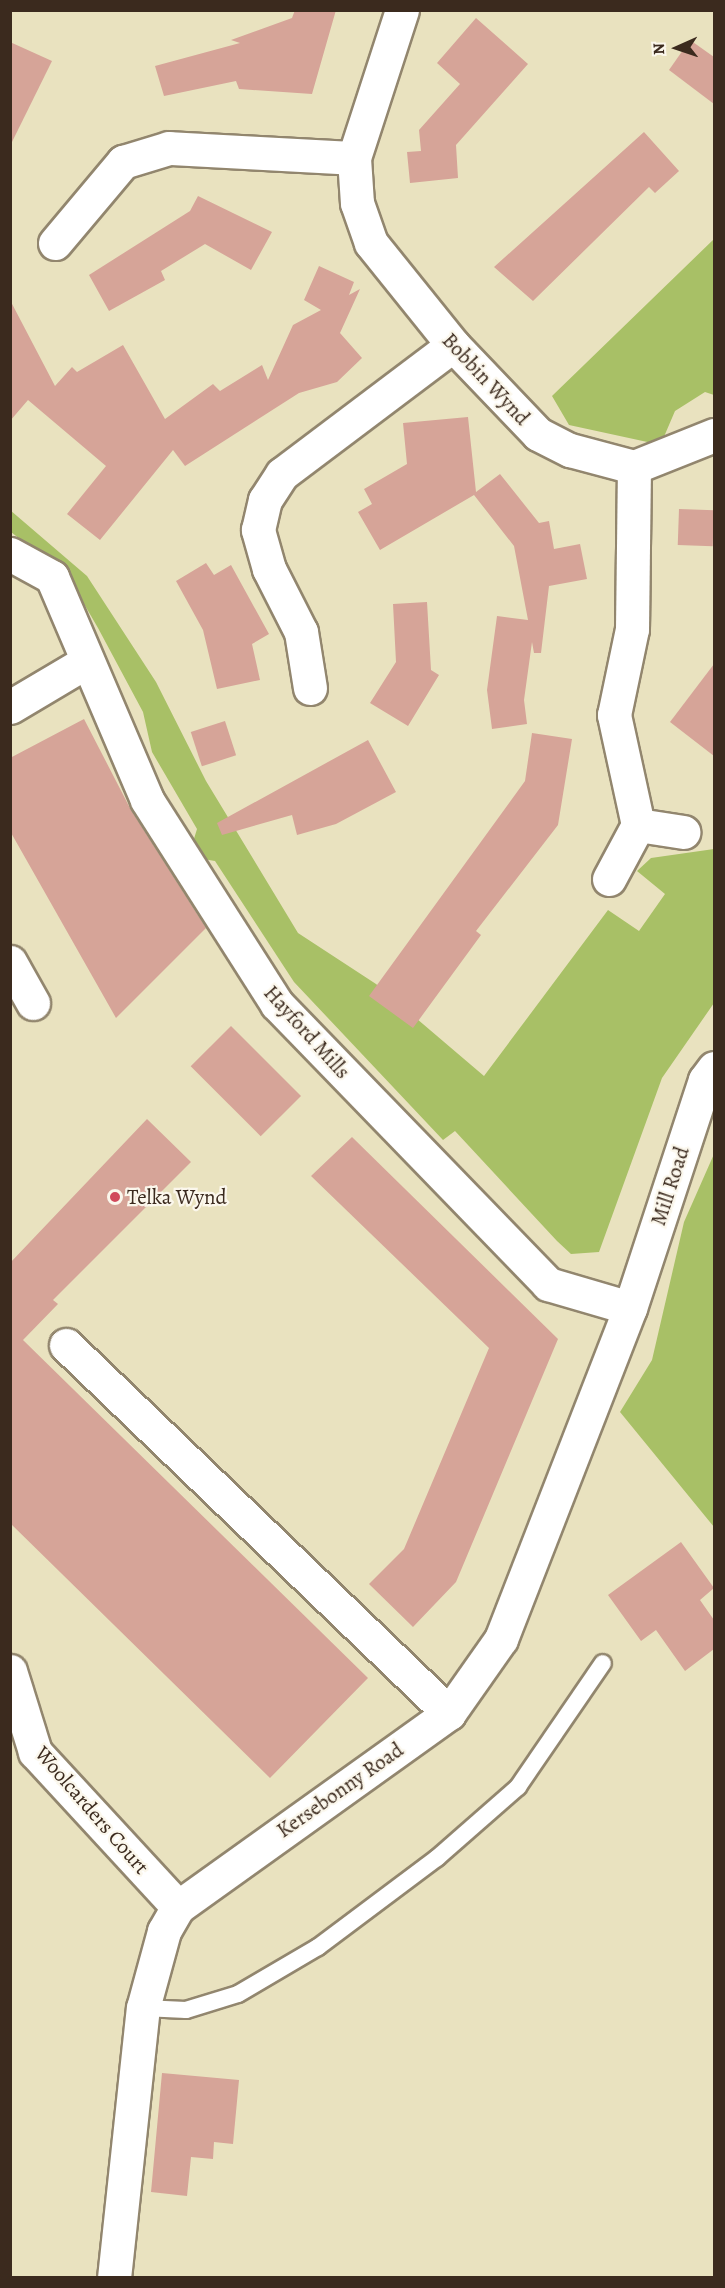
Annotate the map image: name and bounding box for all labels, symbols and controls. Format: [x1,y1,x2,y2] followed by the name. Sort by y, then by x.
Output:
[647,18,707,78] north arrow
[648,43,670,55] text: N
[437,328,535,430] street label: Bobbin Wynd
[259,980,355,1084] street label: Hayford Mills
[645,1143,695,1229] street label: Mill Road
[127,1184,227,1210] place label: Telka Wynd
[108,1190,122,1204] marker: Telka Wynd
[272,1737,408,1843] street label: Kersebonny Road
[30,1741,154,1879] street label: Woolcarders Court

